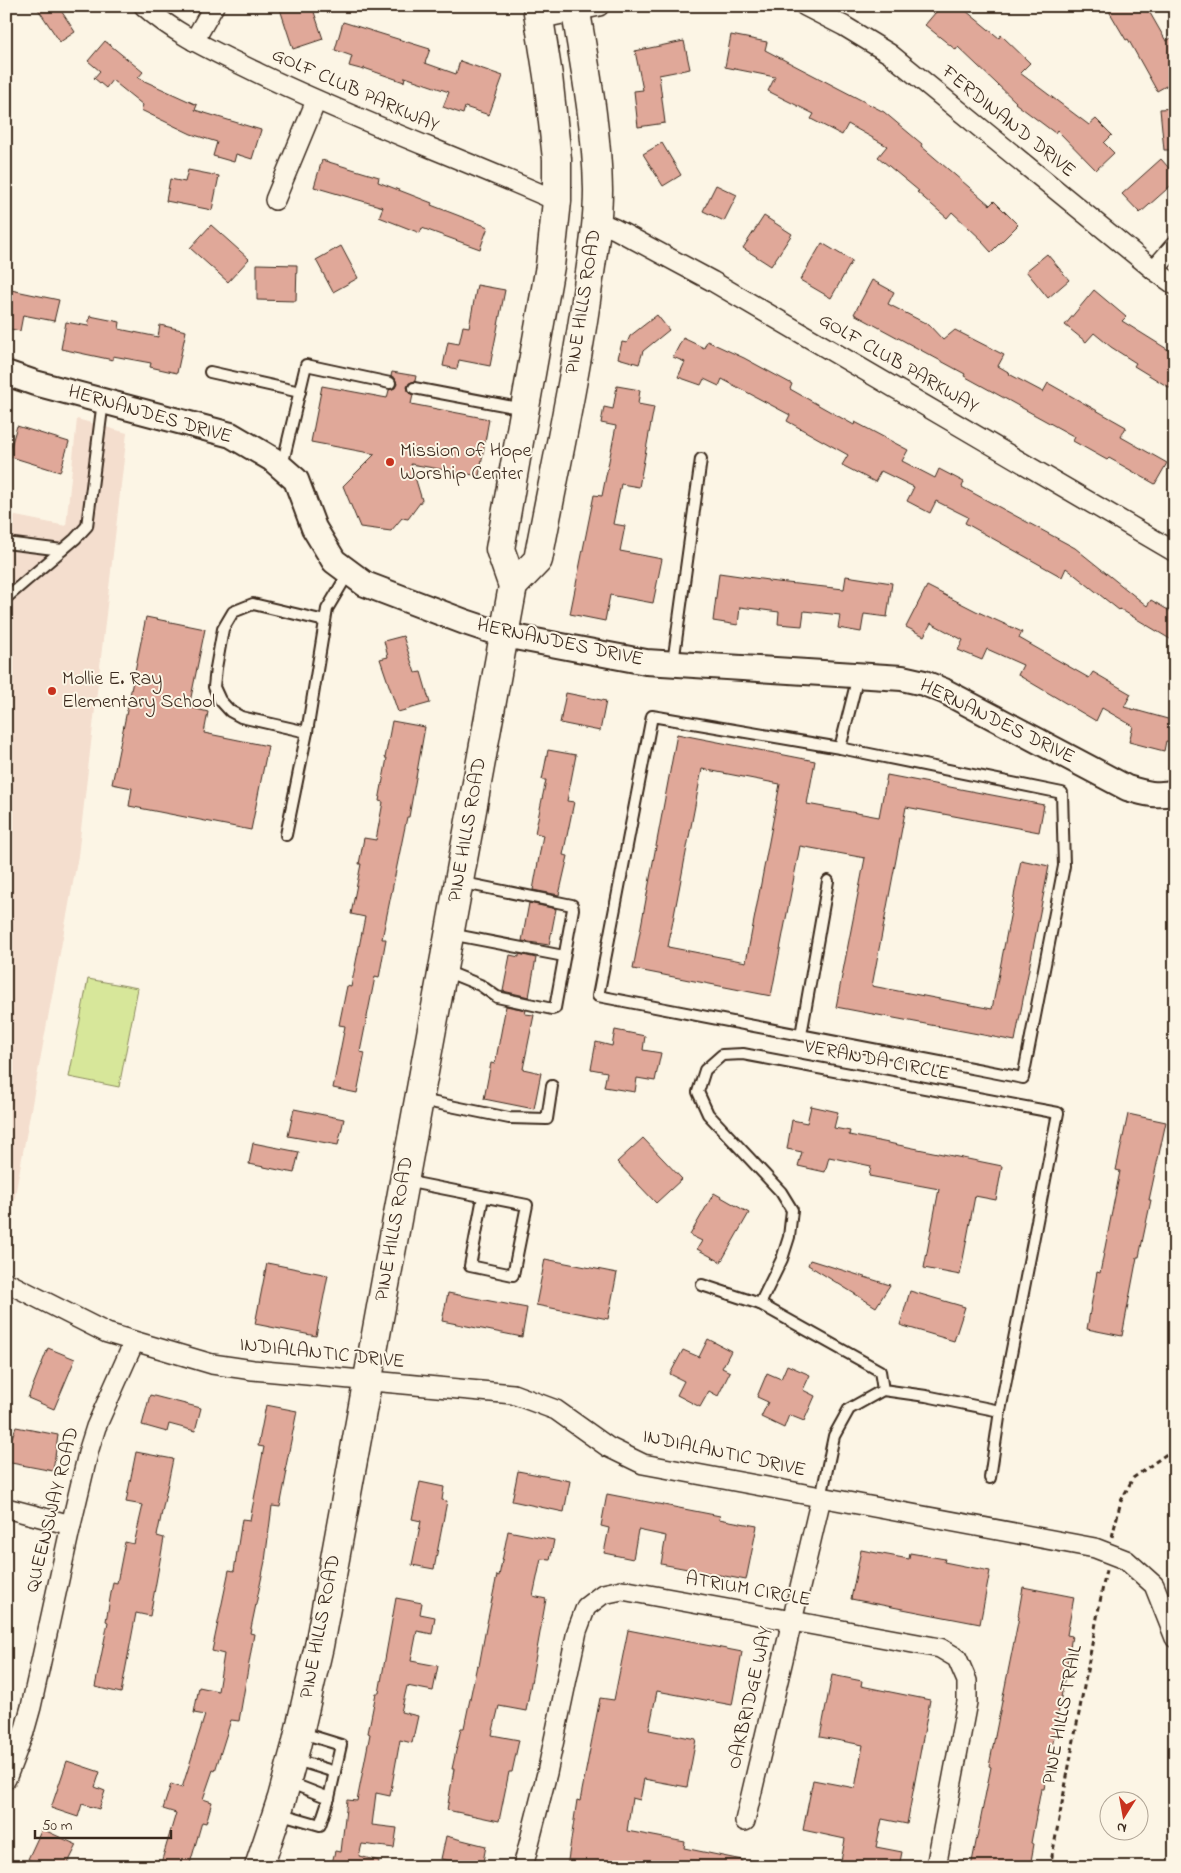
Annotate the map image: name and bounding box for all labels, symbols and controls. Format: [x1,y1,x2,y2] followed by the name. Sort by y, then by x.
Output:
[267,41,443,141] street label: GOLF CLUB PARKWAY
[934,58,1081,185] street label: FERDINAND DRIVE
[558,228,610,376] street label: PINE HILLS ROAD
[813,306,983,422] street label: GOLF CLUB PARKWAY
[65,378,235,452] street label: HERNANDES DRIVE
[400,437,532,489] place label: Mission of Hope Worship Center
[384,456,396,468] marker: Mission of Hope Worship Center
[474,611,646,675] street label: HERNANDES DRIVE
[62,665,215,717] place label: Mollie E. Ray Elementary School
[914,672,1080,772] street label: HERNANDES DRIVE
[46,685,58,697] marker: Mollie E. Ray Elementary School
[441,756,495,904] street label: PINE HILLS ROAD
[801,1032,952,1089] street label: VERANDA CIRCLE
[368,1155,422,1303] street label: PINE HILLS ROAD
[238,1331,406,1377] street label: INDIALANTIC DRIVE
[640,1423,808,1485] street label: INDIALANTIC DRIVE
[18,1424,88,1596] street label: QUEENSWAY ROAD
[293,1553,349,1701] street label: PINE HILLS ROAD
[683,1565,813,1615] street label: ATRIUM CIRCLE
[720,1624,782,1772] street label: OAKBRIDGE WAY
[1035,1642,1091,1787] street label: PINE HILLS TRAIL
[1098,1790,1148,1840] north arrow
[35,1808,171,1840] scale bar
[42,1815,73,1837] text: 50 m
[1115,1816,1128,1838] text: N

